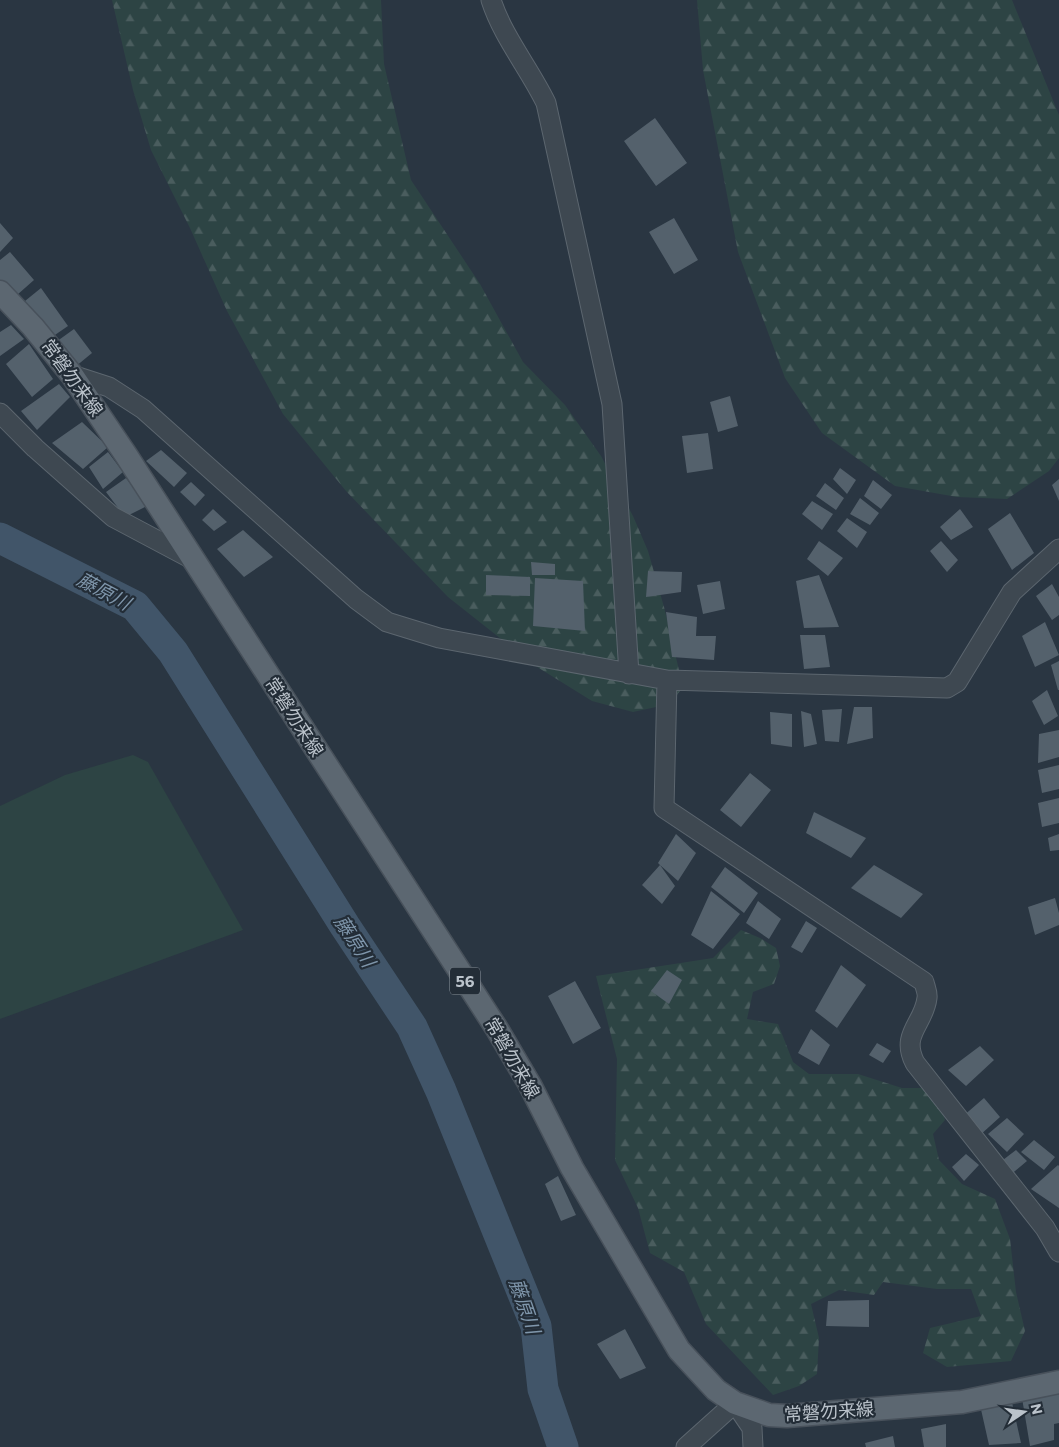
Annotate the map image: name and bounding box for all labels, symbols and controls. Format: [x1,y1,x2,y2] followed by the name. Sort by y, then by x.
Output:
[37,335,108,420] street label: 常磐勿来線
[74,567,137,615] water label: 藤原川
[261,673,329,760] street label: 常磐勿来線
[330,911,382,973] water label: 藤原川
[450,968,480,994] road number: 56
[481,1013,545,1102] street label: 常磐勿来線
[505,1275,546,1338] water label: 藤原川
[999,1387,1049,1437] north arrow
[783,1397,875,1425] street label: 常磐勿来線
[1028,1402,1047,1416] text: N

